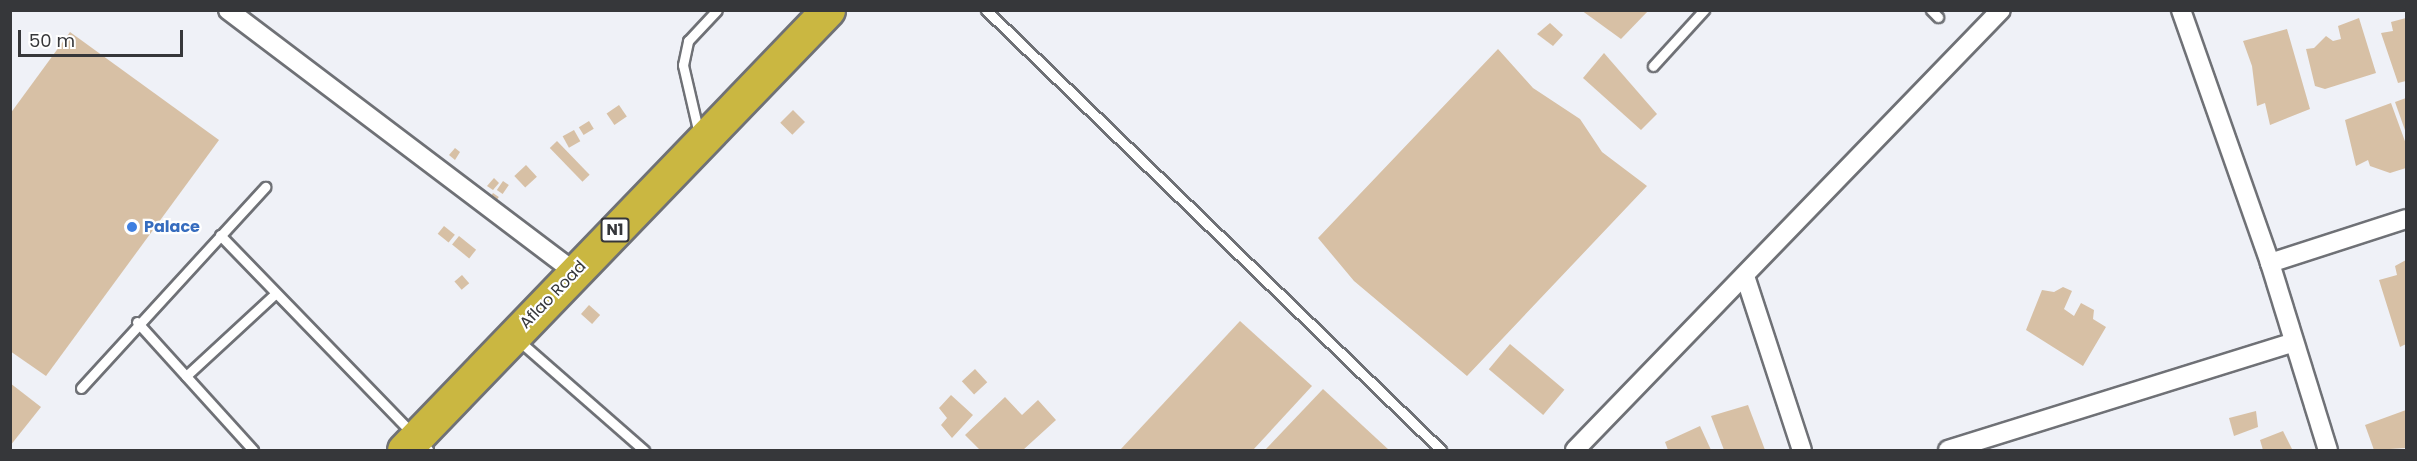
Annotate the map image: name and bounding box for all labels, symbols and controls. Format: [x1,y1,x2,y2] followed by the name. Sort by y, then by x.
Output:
[21,18,186,56] scale bar
[29,28,75,53] text: 50 m
[144,217,200,237] place label: Palace
[600,218,630,242] road number: N1
[125,220,139,234] marker: Palace
[516,257,590,333] street label: Aflao Road

